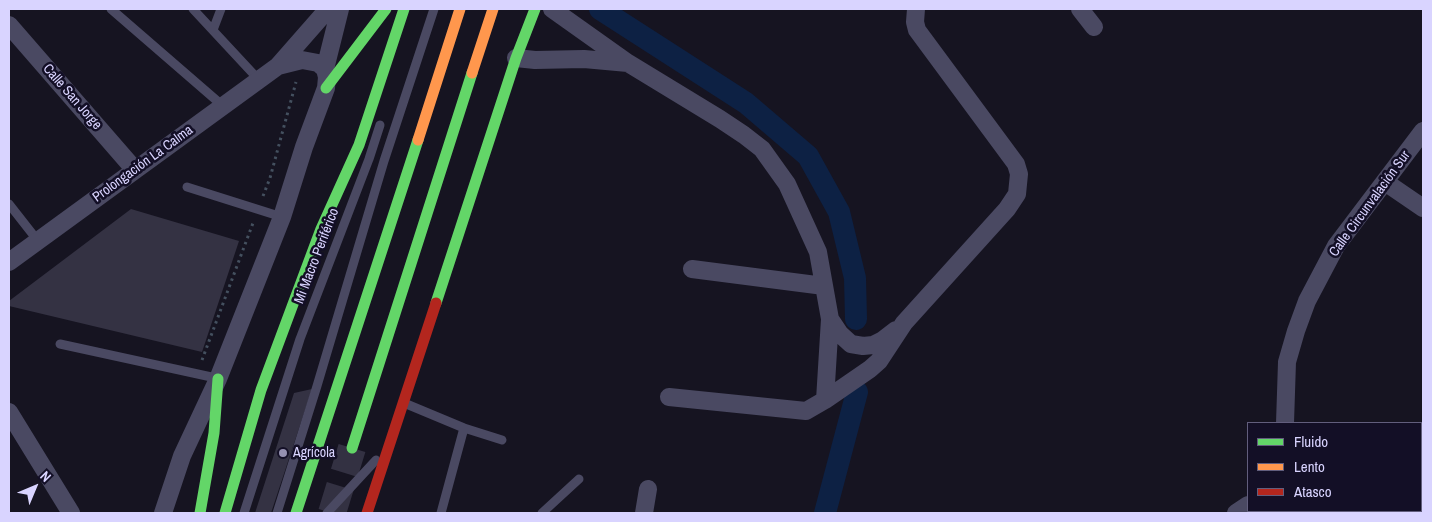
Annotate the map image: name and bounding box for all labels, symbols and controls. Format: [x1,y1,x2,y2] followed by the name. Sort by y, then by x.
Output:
[39,61,105,133] street label: Calle San Jorge
[90,122,196,206] street label: Prolongación La Calma
[1326,148,1414,260] street label: Calle Circunvalación Sur
[291,206,343,306] street label: Mi Macro Periférico
[1247,422,1422,512] legend
[1294,431,1328,452] text: Fluido
[293,445,335,461] place label: Agrícola
[277,447,289,459] marker: Agrícola
[1294,456,1325,477] text: Lento
[10,462,60,512] north arrow
[36,467,55,486] text: N
[1294,481,1332,502] text: Atasco

